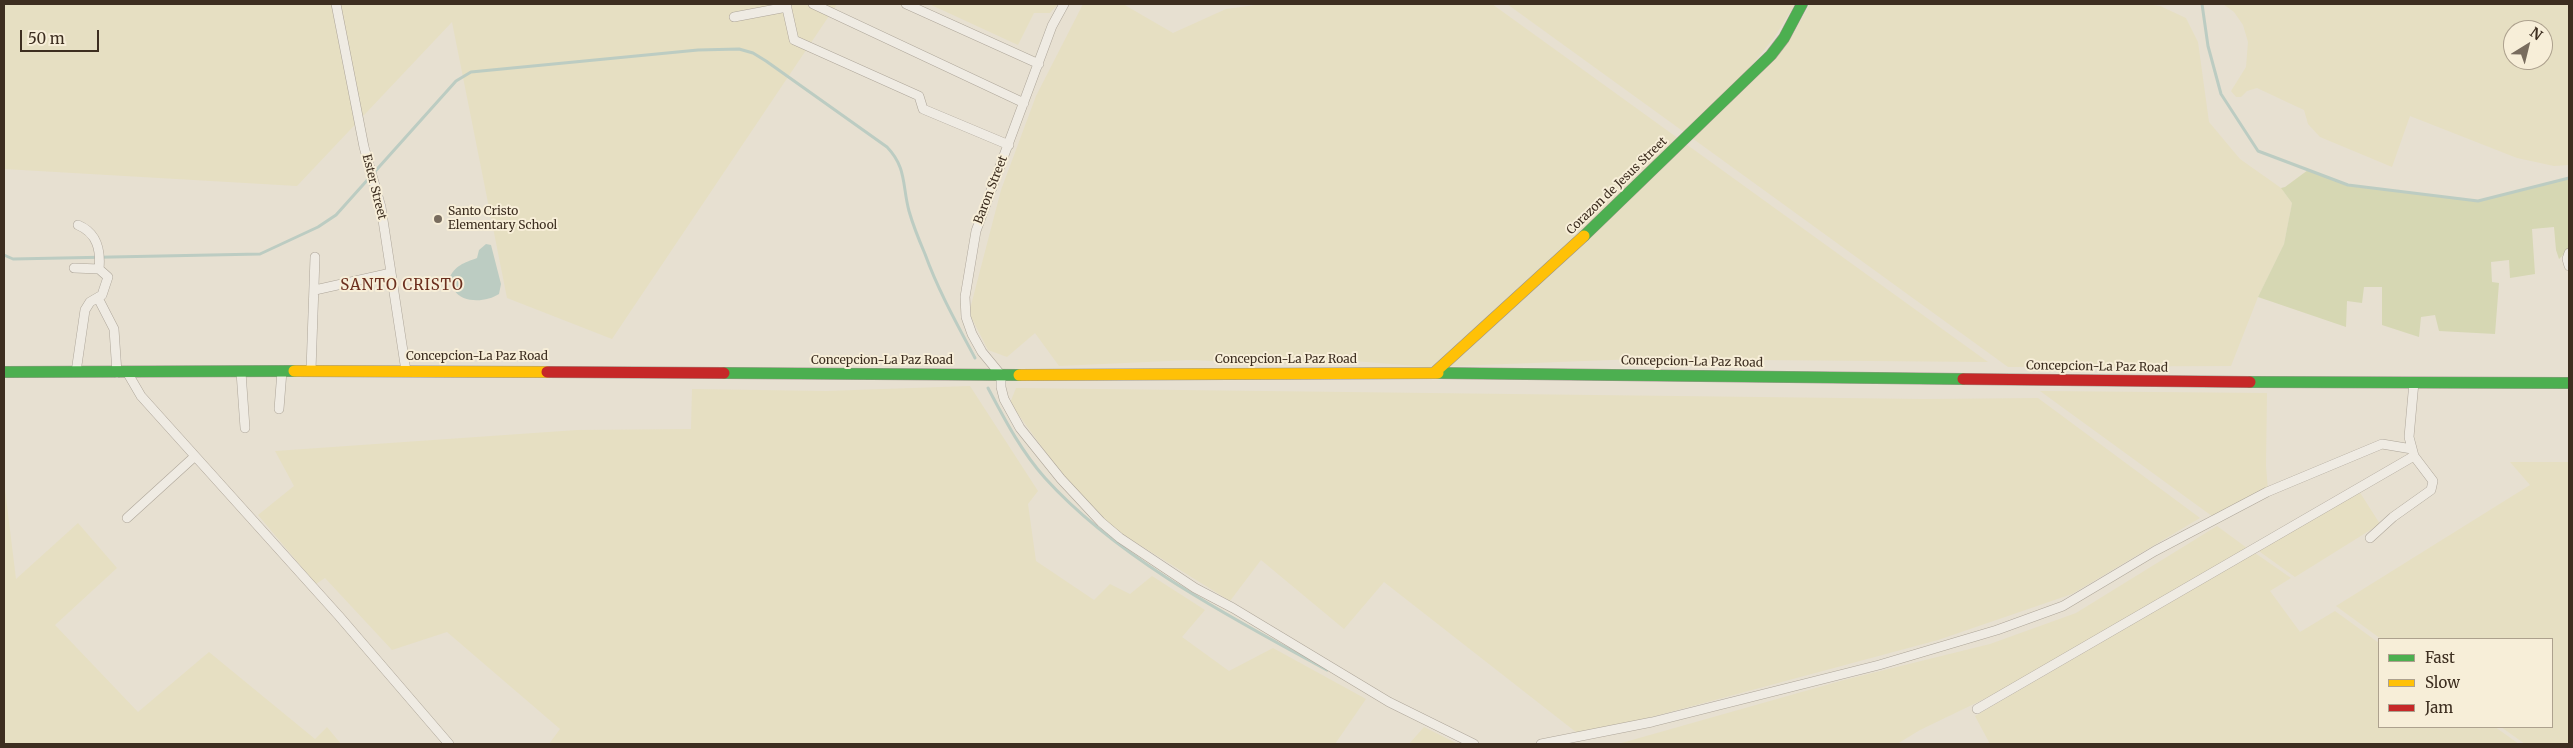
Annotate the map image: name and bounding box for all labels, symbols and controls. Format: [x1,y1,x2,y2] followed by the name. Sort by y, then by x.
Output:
[22,20,101,52] scale bar
[2503,20,2553,70] north arrow
[2526,23,2546,44] text: N
[28,29,65,48] text: 50 m
[1564,134,1670,238] street label: Corazon de Jesus Street
[359,153,389,221] street label: Ester Street
[971,154,1011,226] street label: Baron Street
[448,205,557,233] place label: Santo Cristo Elementary School
[432,213,444,225] marker: Santo Cristo Elementary School
[339,277,465,295] district label: SANTO CRISTO
[406,350,548,364] street label: Concepcion-La Paz Road
[1215,353,1357,367] street label: Concepcion-La Paz Road
[811,354,953,368] street label: Concepcion-La Paz Road
[1621,354,1763,370] street label: Concepcion-La Paz Road
[2026,359,2168,375] street label: Concepcion-La Paz Road
[2378,638,2553,728] legend
[2425,648,2455,667] text: Fast
[2425,673,2460,692] text: Slow
[2425,698,2453,717] text: Jam

